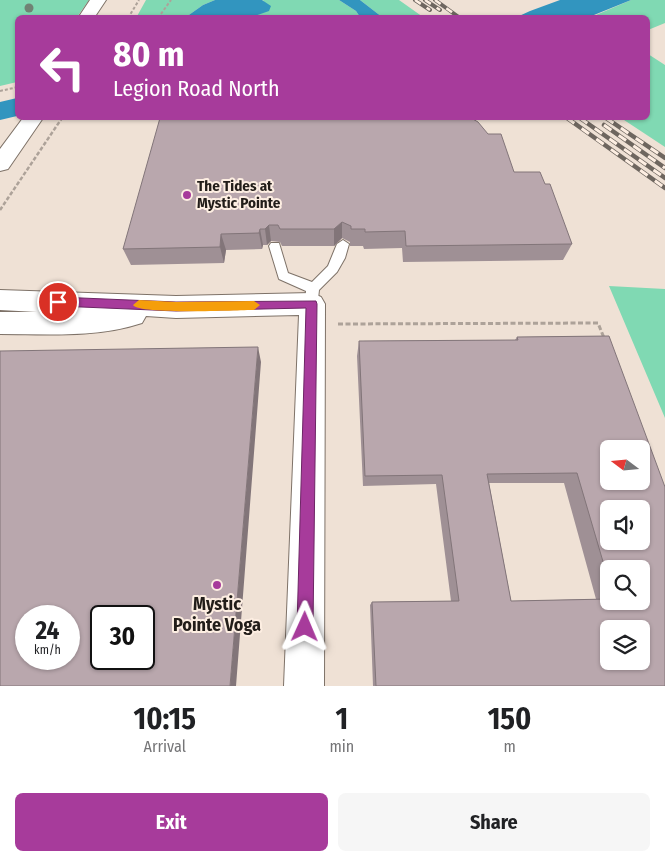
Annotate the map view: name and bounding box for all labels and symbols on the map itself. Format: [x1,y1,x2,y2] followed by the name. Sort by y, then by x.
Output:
[197,177,281,212] place label: The Tides at Mystic Pointe
[181,189,193,201] marker: The Tides at Mystic Pointe
[37,281,79,323] pin
[600,440,650,490] north arrow
[211,579,223,591] marker: Mystic Pointe Voga
[173,593,261,636] place label: Mystic Pointe Voga
[278,600,330,652] position arrow
[90,605,155,670] speed limit sign: 30

